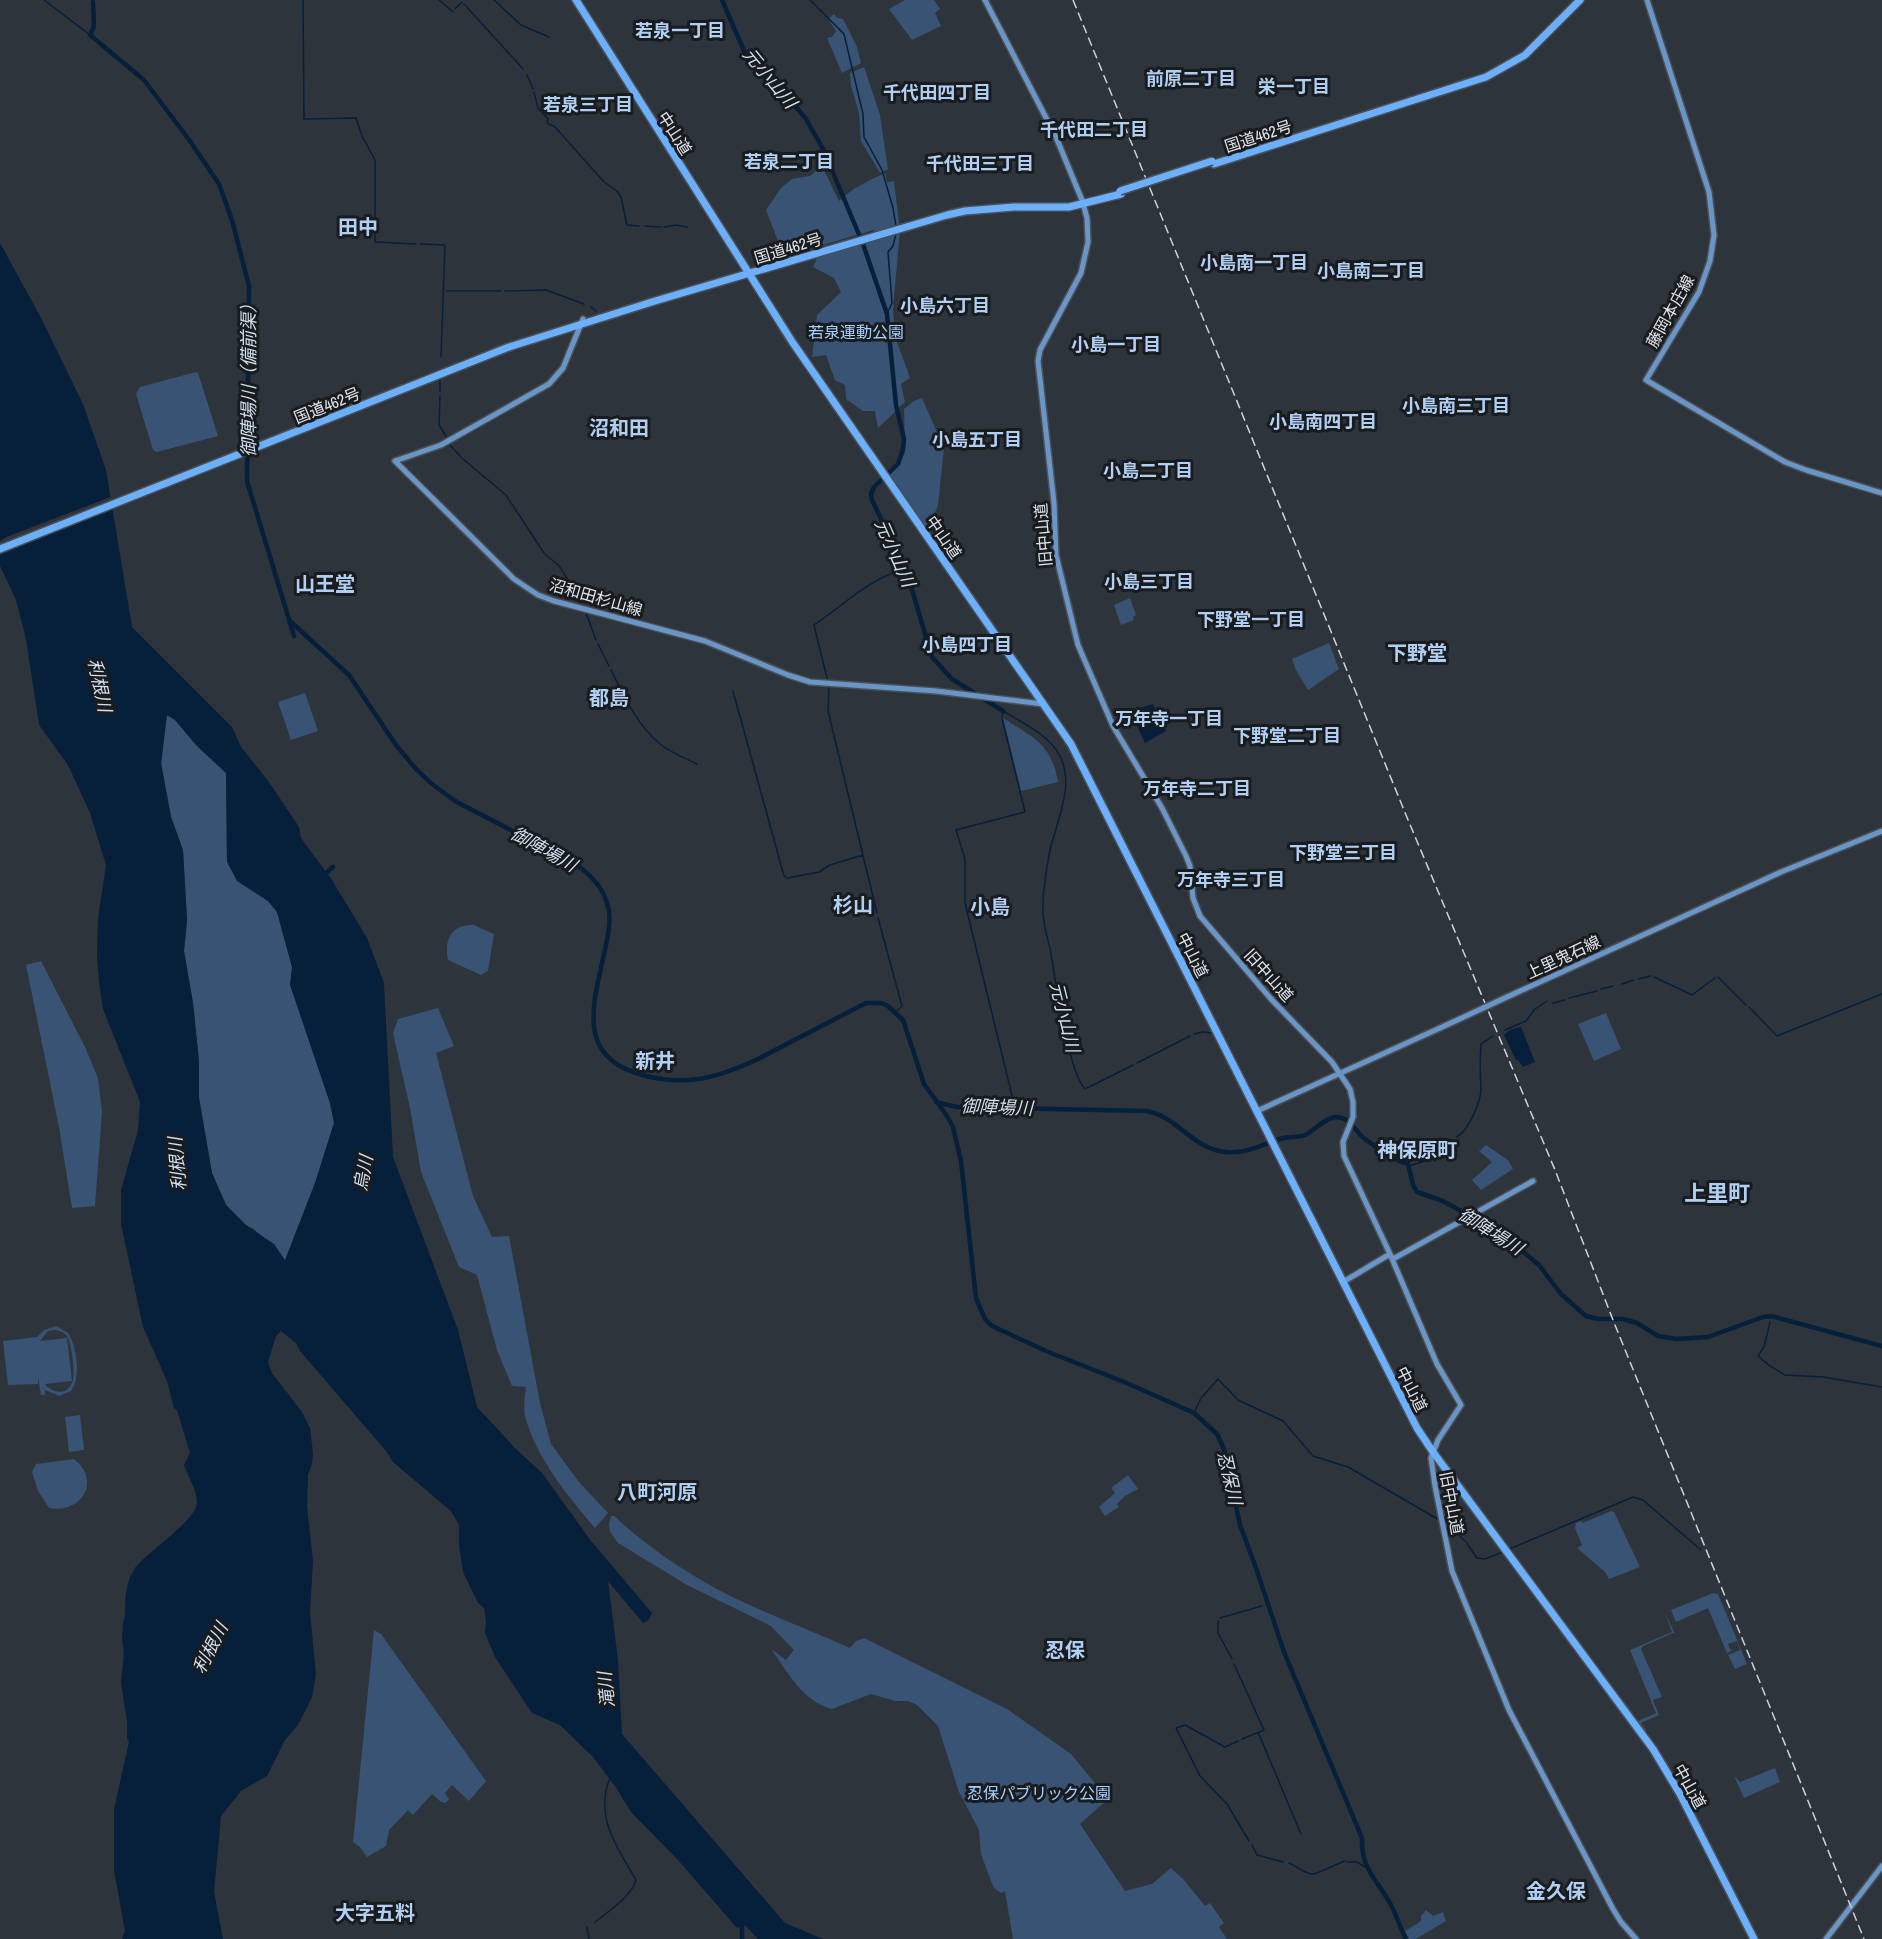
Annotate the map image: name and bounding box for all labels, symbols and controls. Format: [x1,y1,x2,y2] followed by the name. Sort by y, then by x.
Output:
[635,18,725,43] district label: 若泉一丁目
[737,42,804,115] water label: 元小山川
[1146,66,1236,91] district label: 前原二丁目
[1258,74,1330,99] district label: 栄一丁目
[883,80,991,105] district label: 千代田四丁目
[543,92,633,117] district label: 若泉三丁目
[653,107,697,159] street label: 中山道
[1221,115,1295,157] street label: 国道462号
[1040,117,1148,142] district label: 千代田二丁目
[744,149,834,174] district label: 若泉二丁目
[926,151,1034,176] district label: 千代田三丁目
[338,213,378,240] district label: 田中
[751,227,825,269] street label: 国道462号
[1200,250,1308,275] district label: 小島南一丁目
[1317,258,1425,283] district label: 小島南二丁目
[1641,271,1699,351] street label: 藤岡本庄線
[900,293,990,318] district label: 小島六丁目
[236,295,261,457] water label: 御陣場川（備前渠）
[808,321,904,343] park label: 若泉運動公園
[1071,332,1161,357] district label: 小島一丁目
[290,382,364,428] street label: 国道462号
[1402,393,1510,418] district label: 小島南三丁目
[1269,409,1377,434] district label: 小島南四丁目
[589,414,649,441] district label: 沼和田
[932,427,1022,452] district label: 小島五丁目
[1103,458,1193,483] district label: 小島二丁目
[1029,502,1057,568] street label: 旧中山道
[921,511,967,563] street label: 中山道
[869,515,922,593] water label: 元小山川
[1104,569,1194,594] district label: 小島三丁目
[295,570,355,597] district label: 山王堂
[547,573,645,621] street label: 沼和田杉山線
[1197,607,1305,632] district label: 下野堂一丁目
[922,632,1012,657] district label: 小島四丁目
[1387,639,1447,666] district label: 下野堂
[82,656,118,716] water label: 利根川
[589,684,629,711] district label: 都島
[1115,706,1223,731] district label: 万年寺一丁目
[1233,723,1341,748] district label: 下野堂二丁目
[1143,776,1251,801] district label: 万年寺二丁目
[506,821,583,878] water label: 御陣場川
[1289,840,1397,865] district label: 下野堂三丁目
[1177,867,1285,892] district label: 万年寺三丁目
[833,891,873,918] district label: 杉山
[970,893,1010,920] district label: 小島
[1172,929,1214,981] street label: 中山道
[1522,930,1604,984] street label: 上里鬼石線
[1239,944,1299,1006] street label: 旧中山道
[1044,979,1086,1057] water label: 元小山川
[635,1047,675,1074] district label: 新井
[961,1093,1035,1121] water label: 御陣場川
[162,1134,192,1192] water label: 利根川
[1377,1136,1457,1163] district label: 神保原町
[348,1151,379,1193] water label: 烏川
[1684,1178,1750,1208] district label: 上里町
[1454,1201,1530,1262] water label: 御陣場川
[1391,1363,1433,1415] street label: 中山道
[1212,1449,1249,1509] water label: 忍保川
[1435,1469,1469,1537] street label: 旧中山道
[617,1478,697,1505] district label: 八町河原
[187,1616,234,1678] water label: 利根川
[1045,1636,1085,1663] district label: 忍保
[591,1669,620,1709] water label: 滝川
[1669,1760,1711,1812] street label: 中山道
[967,1782,1111,1804] park label: 忍保パブリック公園
[1526,1877,1586,1904] district label: 金久保
[335,1899,415,1926] district label: 大字五料

